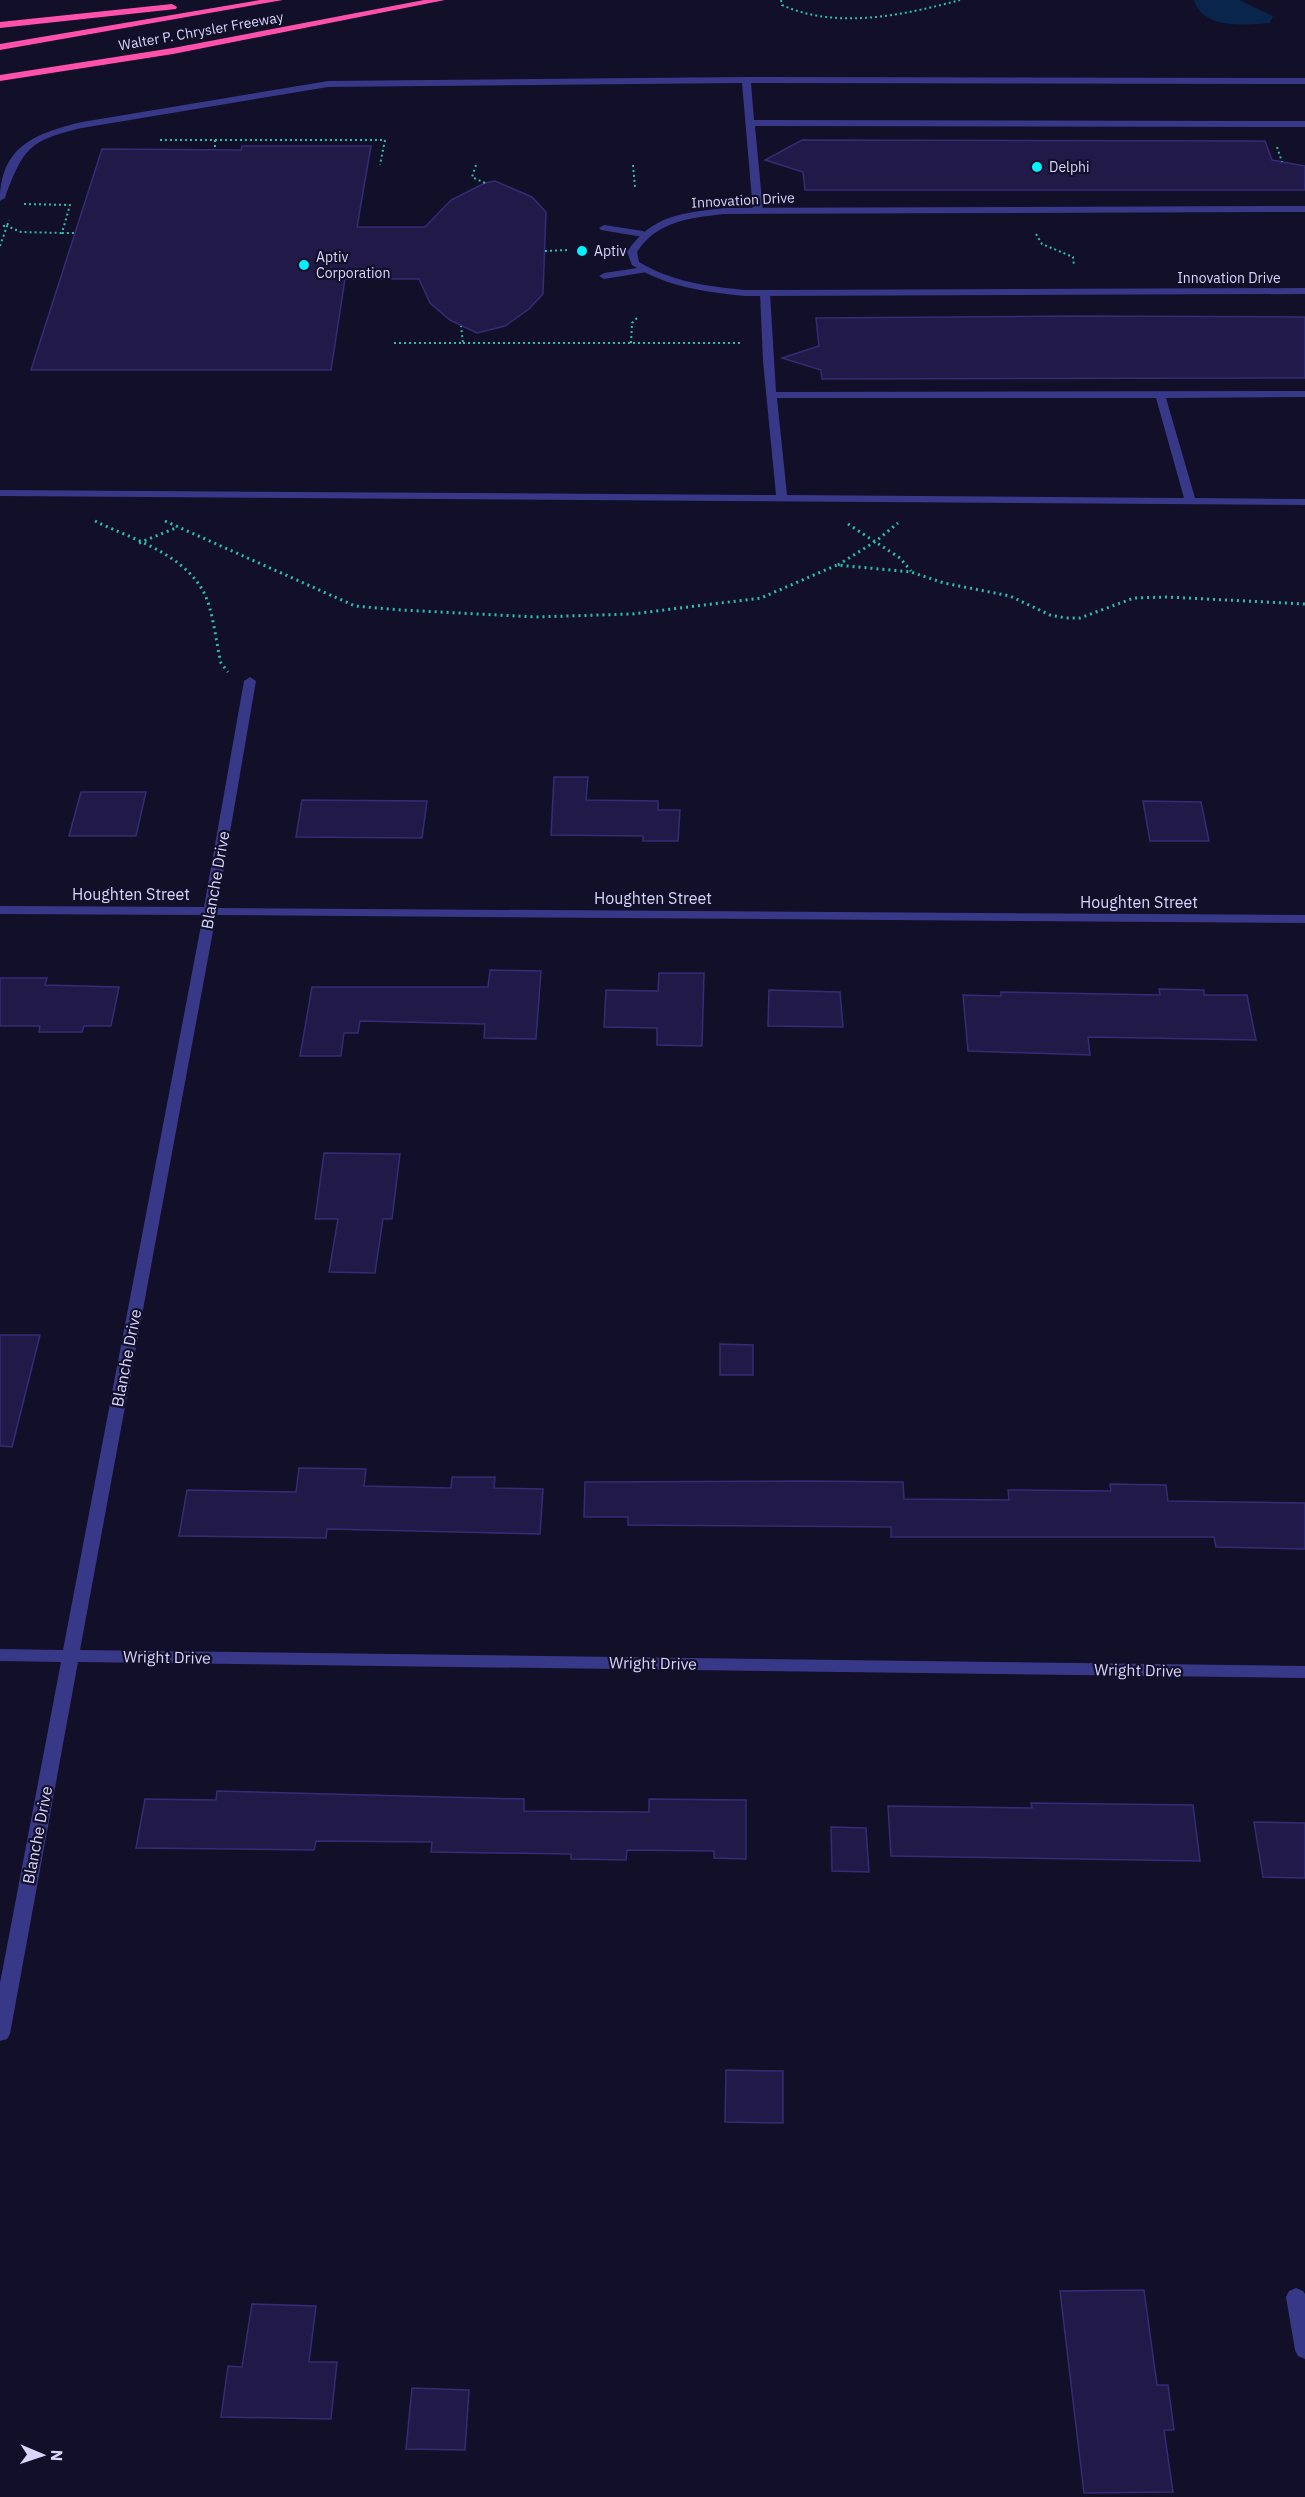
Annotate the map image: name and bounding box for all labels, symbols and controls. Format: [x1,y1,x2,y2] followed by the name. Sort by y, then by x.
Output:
[117,8,285,54] street label: Walter P. Chrysler Freeway
[1049,158,1089,176] place label: Delphi
[1030,160,1044,174] marker: Delphi
[691,188,795,212] street label: Innovation Drive
[594,242,626,260] place label: Aptiv
[575,244,589,258] marker: Aptiv
[316,248,390,282] place label: Aptiv Corporation
[297,258,311,272] marker: Aptiv Corporation
[1177,269,1281,287] street label: Innovation Drive
[197,829,234,931] street label: Blanche Drive
[72,884,190,904] street label: Houghten Street
[594,888,712,908] street label: Houghten Street
[1080,892,1198,912] street label: Houghten Street
[107,1307,145,1409] street label: Blanche Drive
[123,1646,211,1668] street label: Wright Drive
[609,1652,697,1674] street label: Wright Drive
[1094,1659,1182,1681] street label: Wright Drive
[18,1784,56,1886] street label: Blanche Drive
[12,2425,72,2485] north arrow
[47,2449,67,2462] text: N

